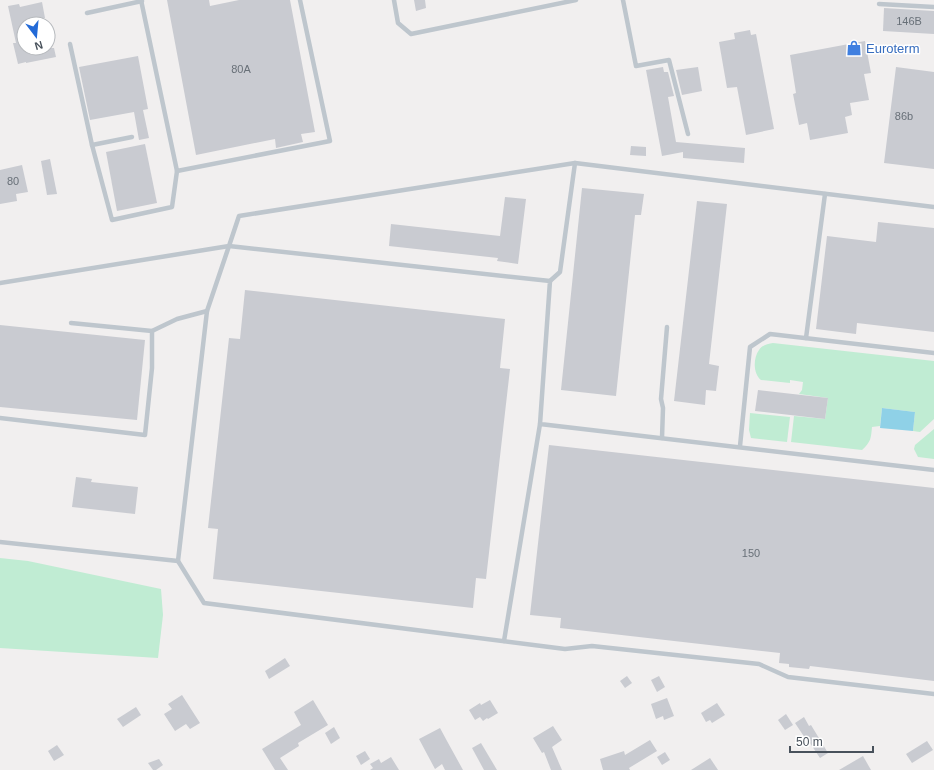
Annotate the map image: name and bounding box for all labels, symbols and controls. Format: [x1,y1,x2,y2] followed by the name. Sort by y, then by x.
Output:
[896,15,922,27] house number: 146B
[16,16,56,56] north arrow
[33,39,44,52] text: N
[845,39,863,57] shop icon: Euroterm
[866,41,919,56] place label: Euroterm
[231,63,251,75] house number: 80A
[895,110,913,122] house number: 86b
[7,175,19,187] house number: 80
[742,547,760,559] house number: 150
[790,728,873,754] scale bar
[796,735,823,749] text: 50 m

